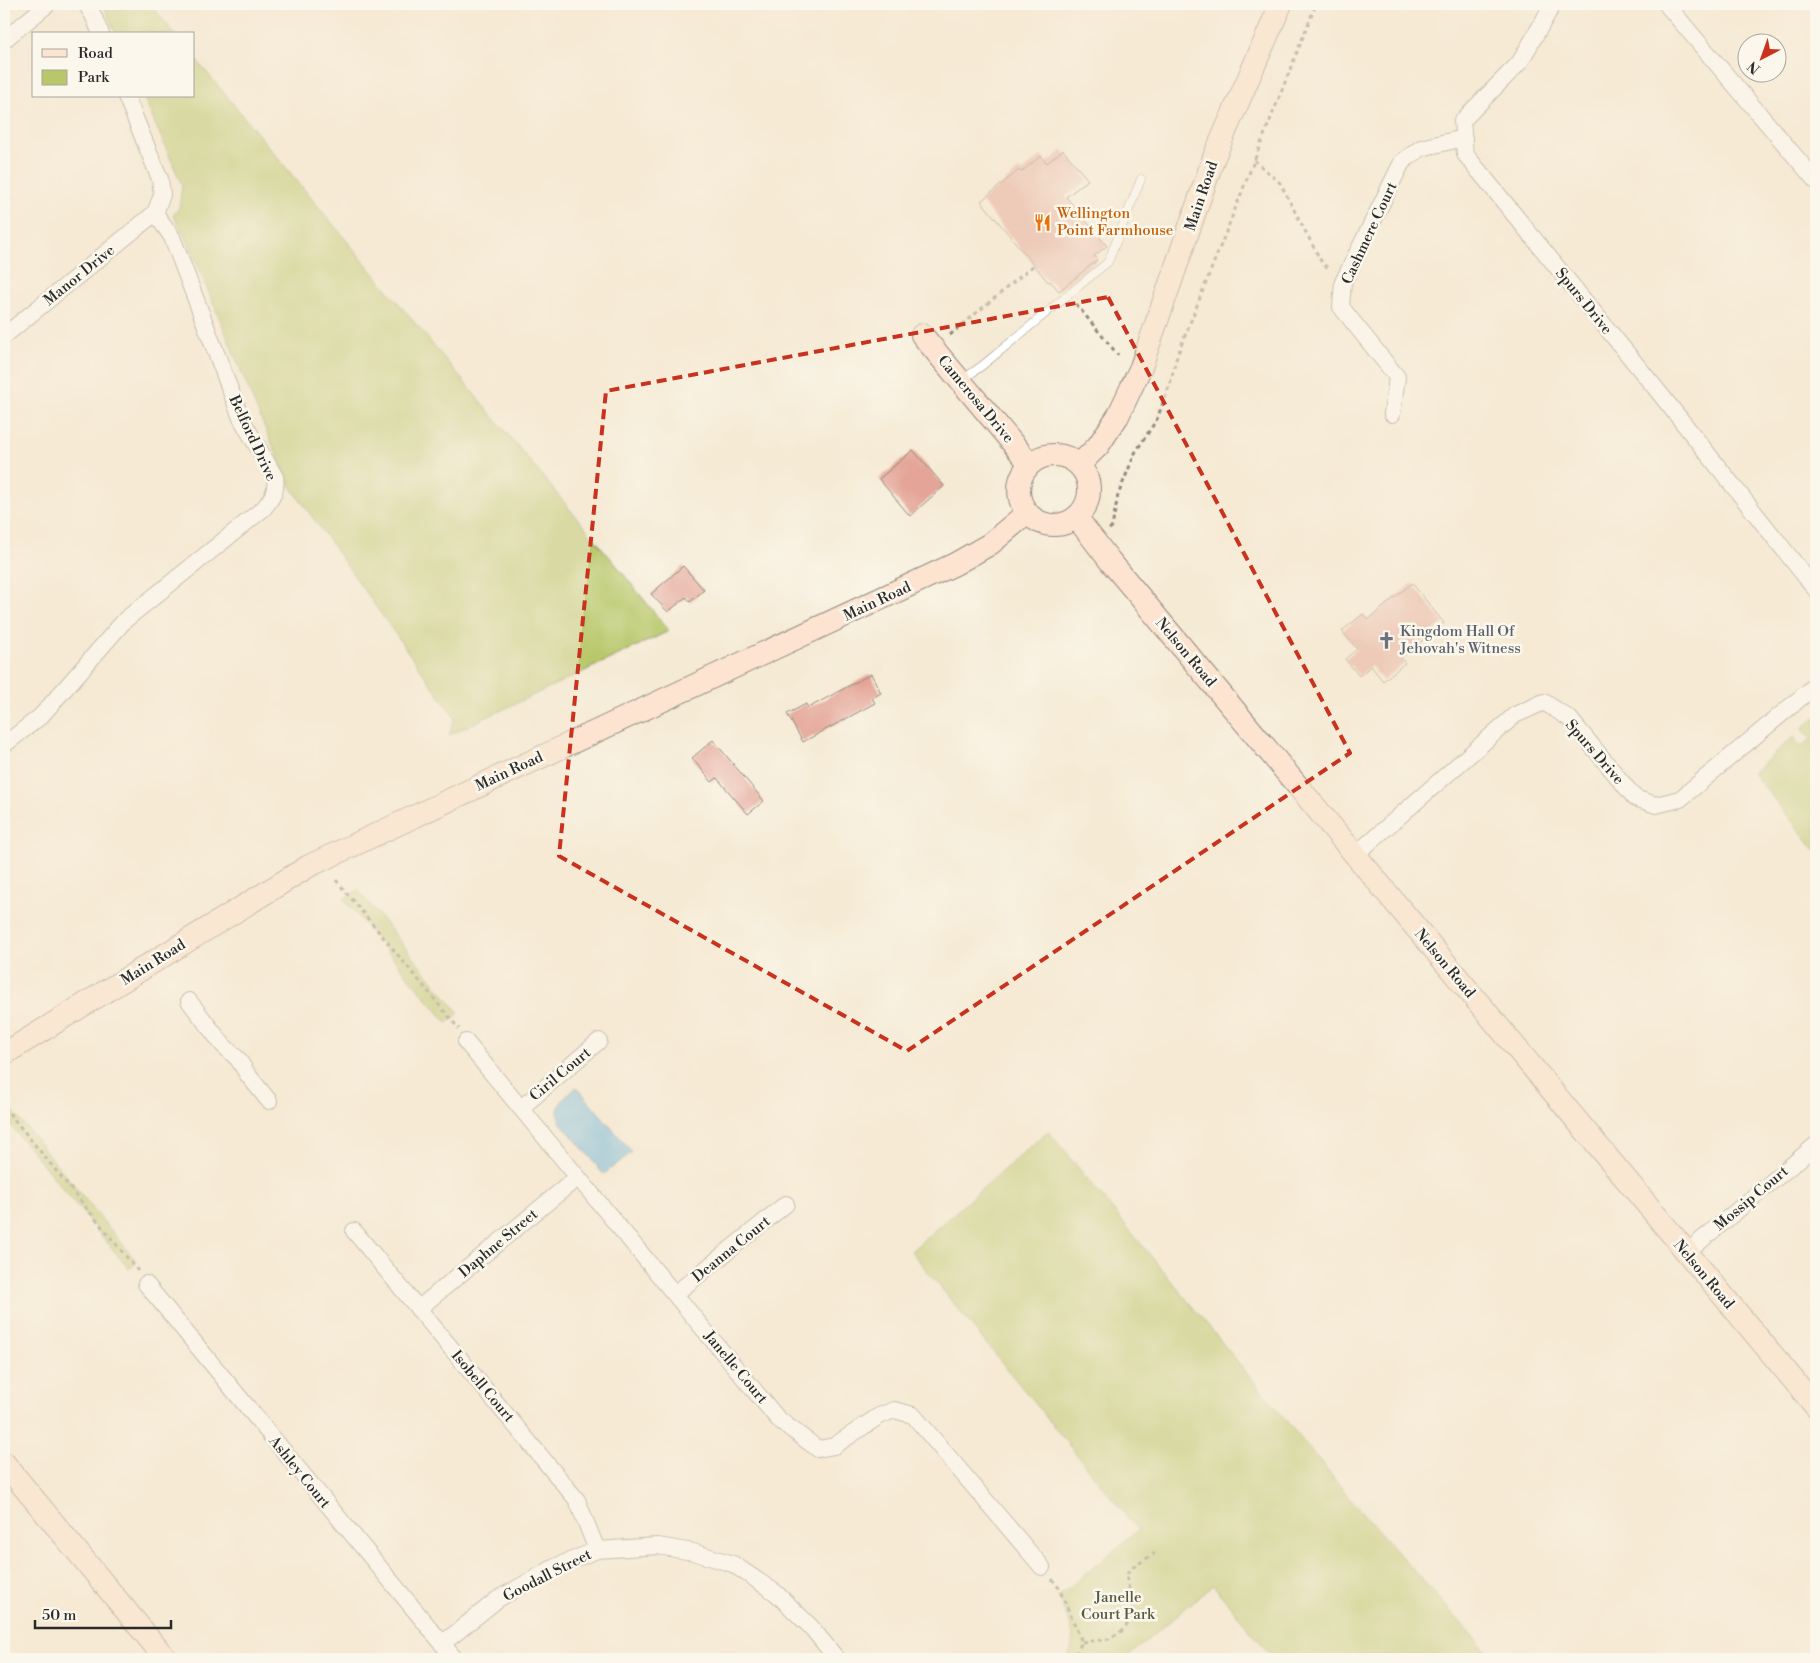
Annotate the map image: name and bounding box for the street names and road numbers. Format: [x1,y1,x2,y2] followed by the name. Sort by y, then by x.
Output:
[1181,158,1222,234] street label: Main Road
[1337,178,1402,287] street label: Cashmere Court
[40,241,119,310] street label: Manor Drive
[1551,264,1616,338] street label: Spurs Drive
[933,352,1018,447] street label: Camerosa Drive
[224,391,281,484] street label: Belford Drive
[840,577,915,625] street label: Main Road
[1151,614,1220,691] street label: Nelson Road
[1561,716,1628,789] street label: Spurs Drive
[472,747,547,795] street label: Main Road
[1410,925,1479,1002] street label: Nelson Road
[117,935,189,990] street label: Main Road
[526,1043,595,1105] street label: Ciril Court
[1710,1161,1793,1235] street label: Mossip Court
[455,1204,542,1282] street label: Daphne Street
[688,1212,775,1287] street label: Deanna Court
[1669,1236,1738,1313] street label: Nelson Road
[699,1326,772,1408] street label: Janelle Court
[447,1346,519,1427] street label: Isobell Court
[264,1432,335,1513] street label: Ashley Court
[500,1545,595,1606] street label: Goodall Street

